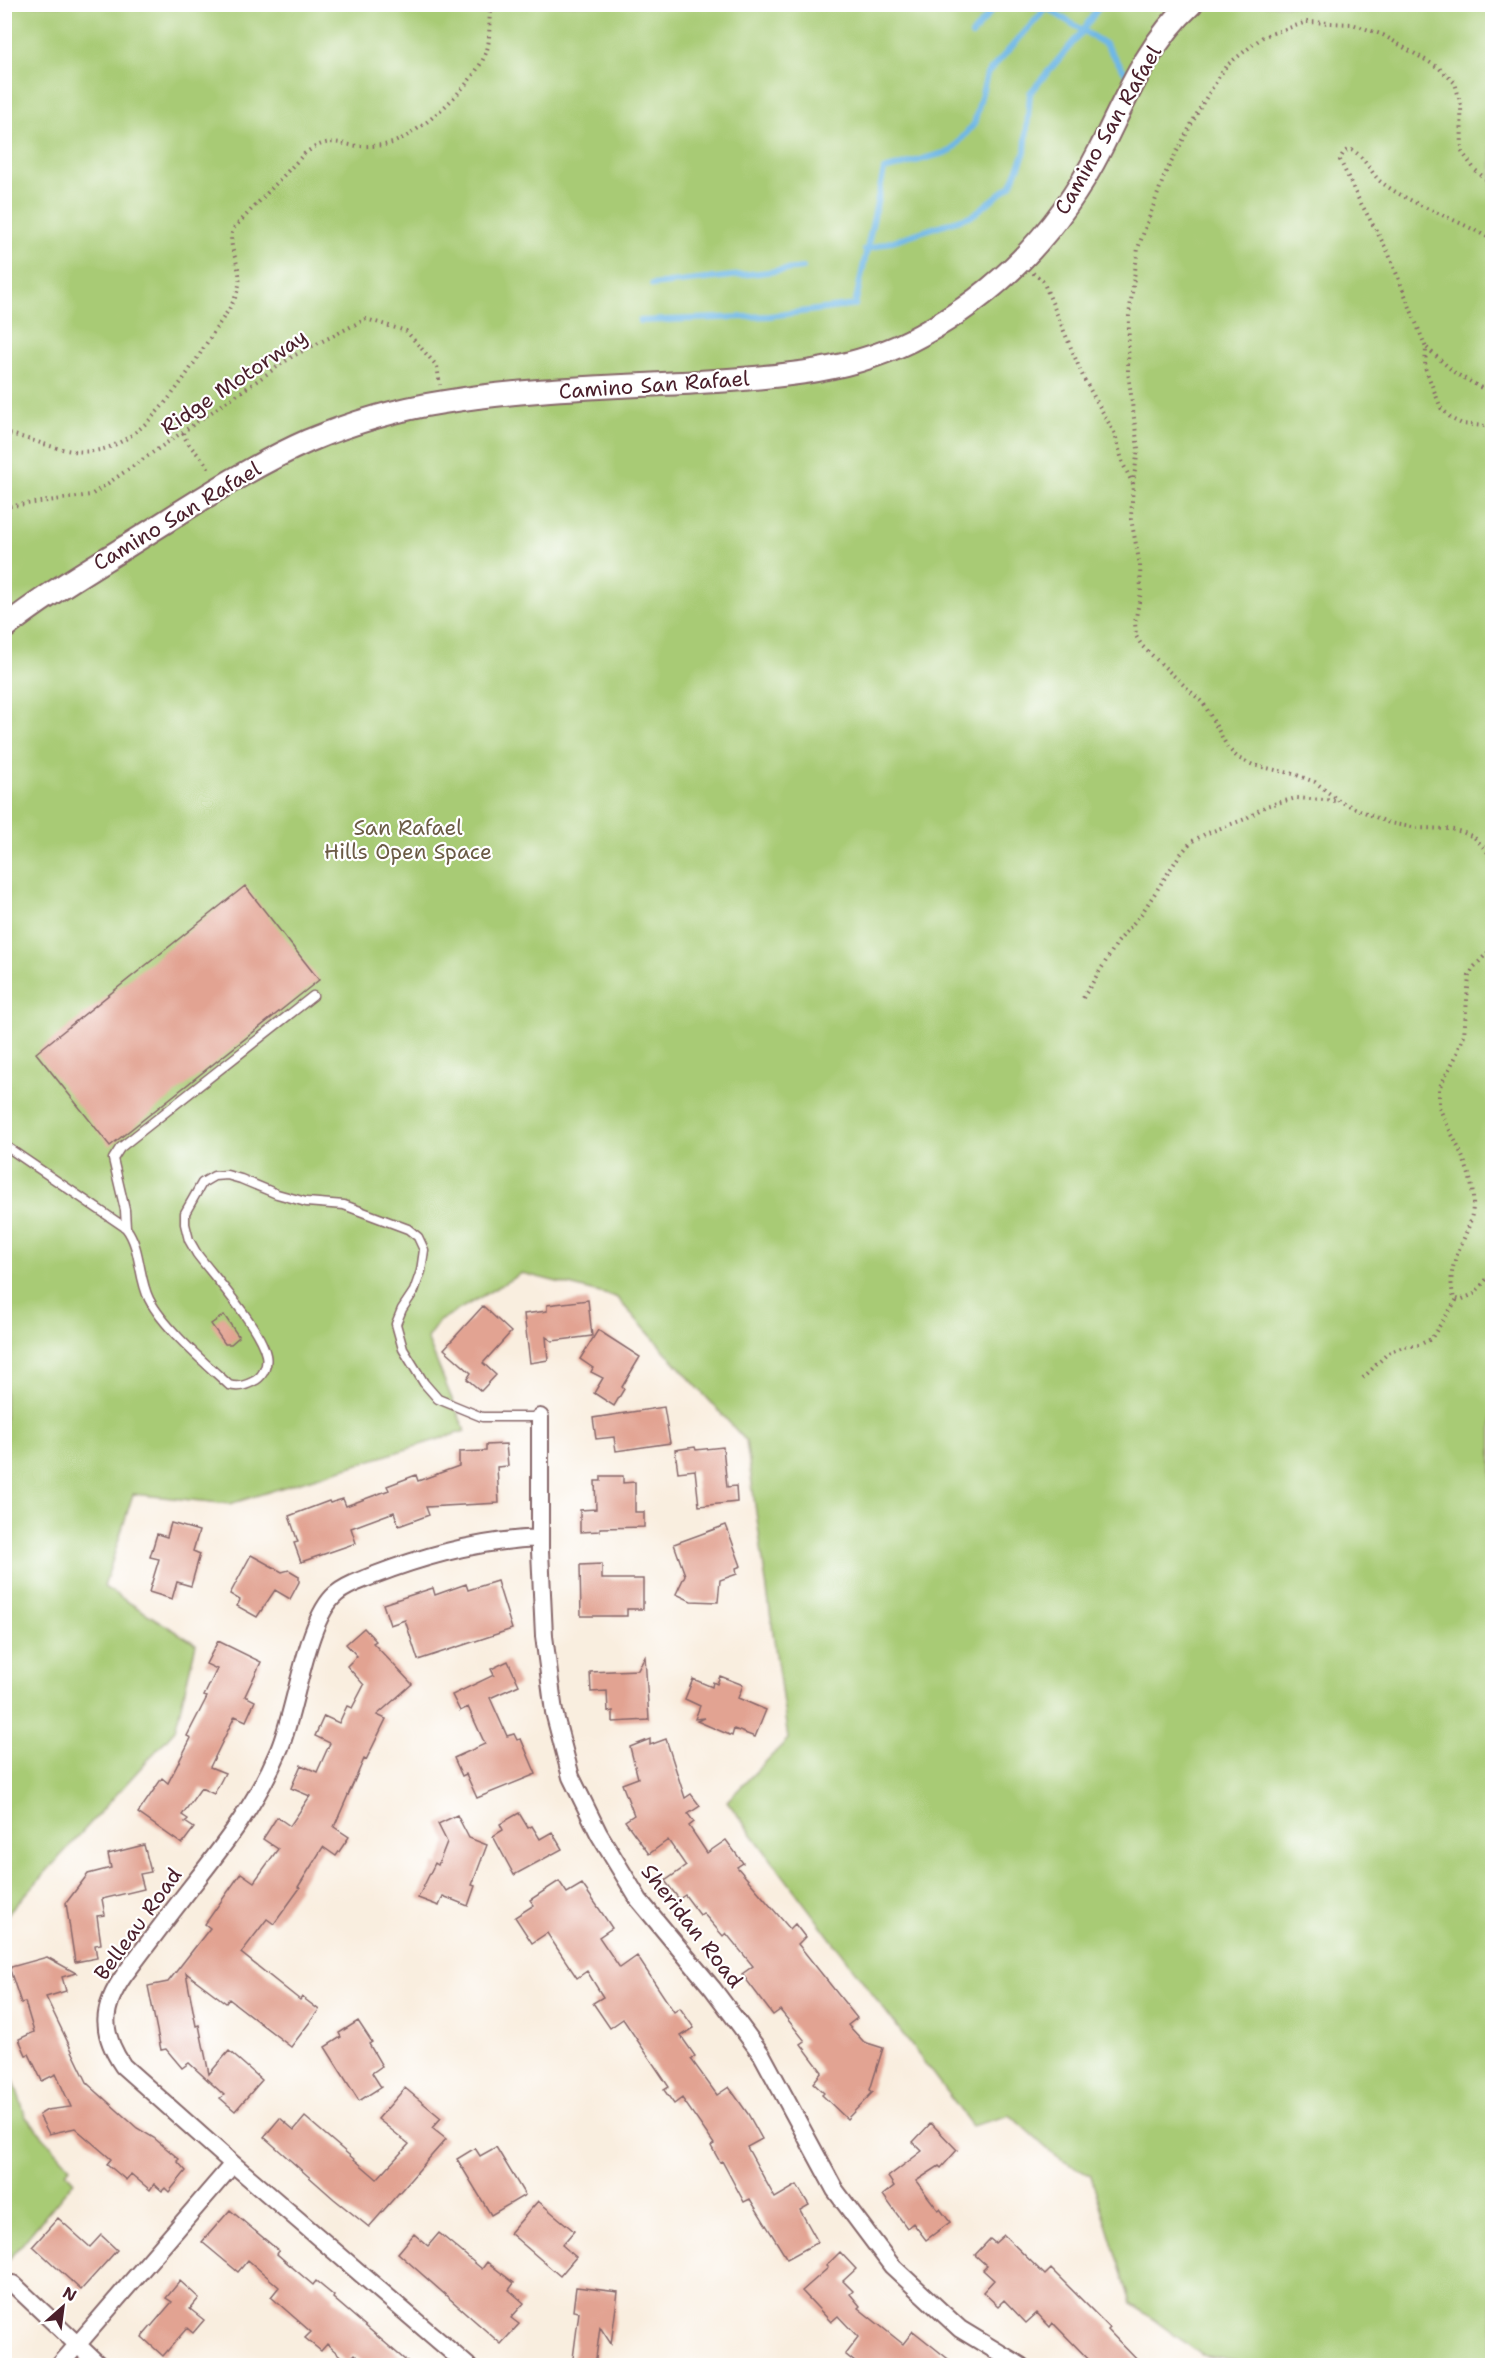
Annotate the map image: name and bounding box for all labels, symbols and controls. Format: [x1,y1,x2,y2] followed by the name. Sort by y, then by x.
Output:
[1048,40,1168,220] street label: Camino San Rafael
[155,323,313,441] street label: Ridge Motorway
[558,364,751,406] street label: Camino San Rafael
[88,454,267,577] street label: Camino San Rafael
[324,814,492,866] park label: San Rafael Hills Open Space
[635,1858,749,1994] street label: Sheridan Road
[88,1862,188,1986] street label: Belleau Road
[33,2277,93,2337] north arrow
[59,2282,80,2306] text: N

